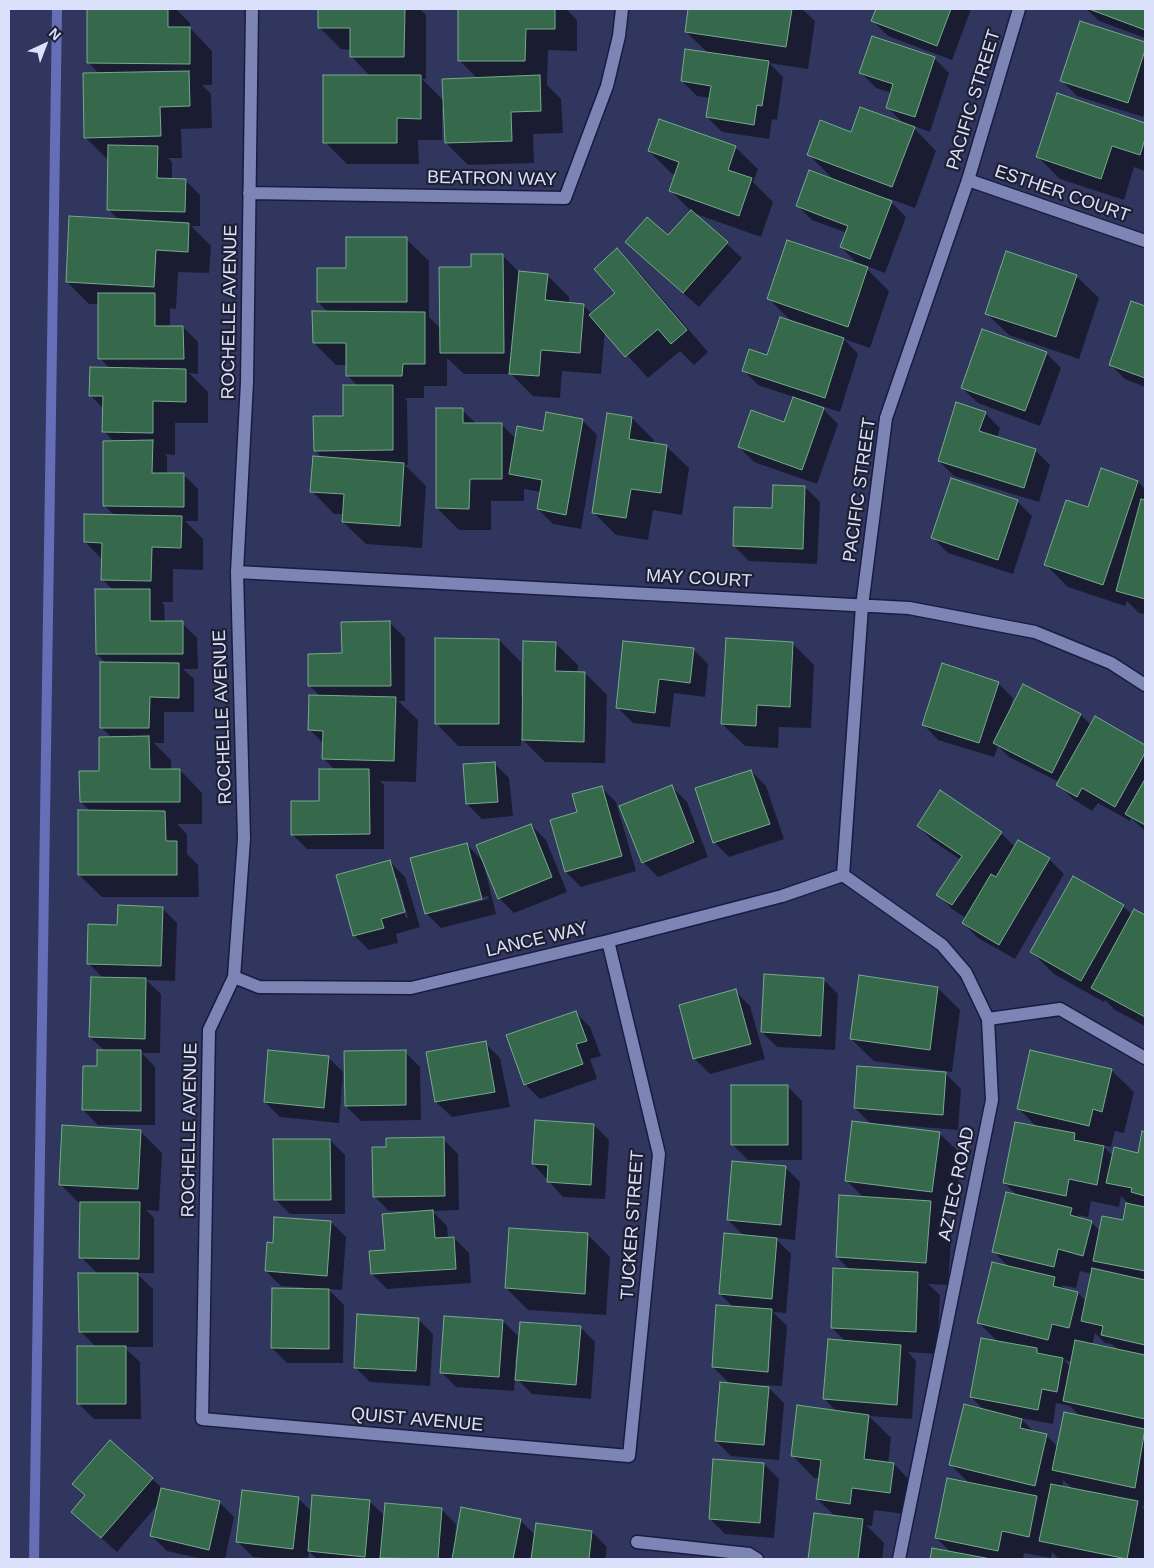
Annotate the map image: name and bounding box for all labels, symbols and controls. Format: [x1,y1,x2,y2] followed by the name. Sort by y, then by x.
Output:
[20,20,70,70] north arrow
[46,25,64,43] text: N
[942,27,1006,173] street label: PACIFIC STREET
[992,161,1132,227] street label: ESTHER COURT
[427,167,557,191] street label: BEATRON WAY
[218,224,242,400] street label: ROCHELLE AVENUE
[839,416,881,564] street label: PACIFIC STREET
[645,565,753,593] street label: MAY COURT
[209,629,237,805] street label: ROCHELLE AVENUE
[484,918,590,962] street label: LANCE WAY
[178,1042,202,1218] street label: ROCHELLE AVENUE
[934,1125,980,1243] street label: AZTEC ROAD
[617,1149,649,1301] street label: TUCKER STREET
[350,1403,484,1437] street label: QUIST AVENUE

